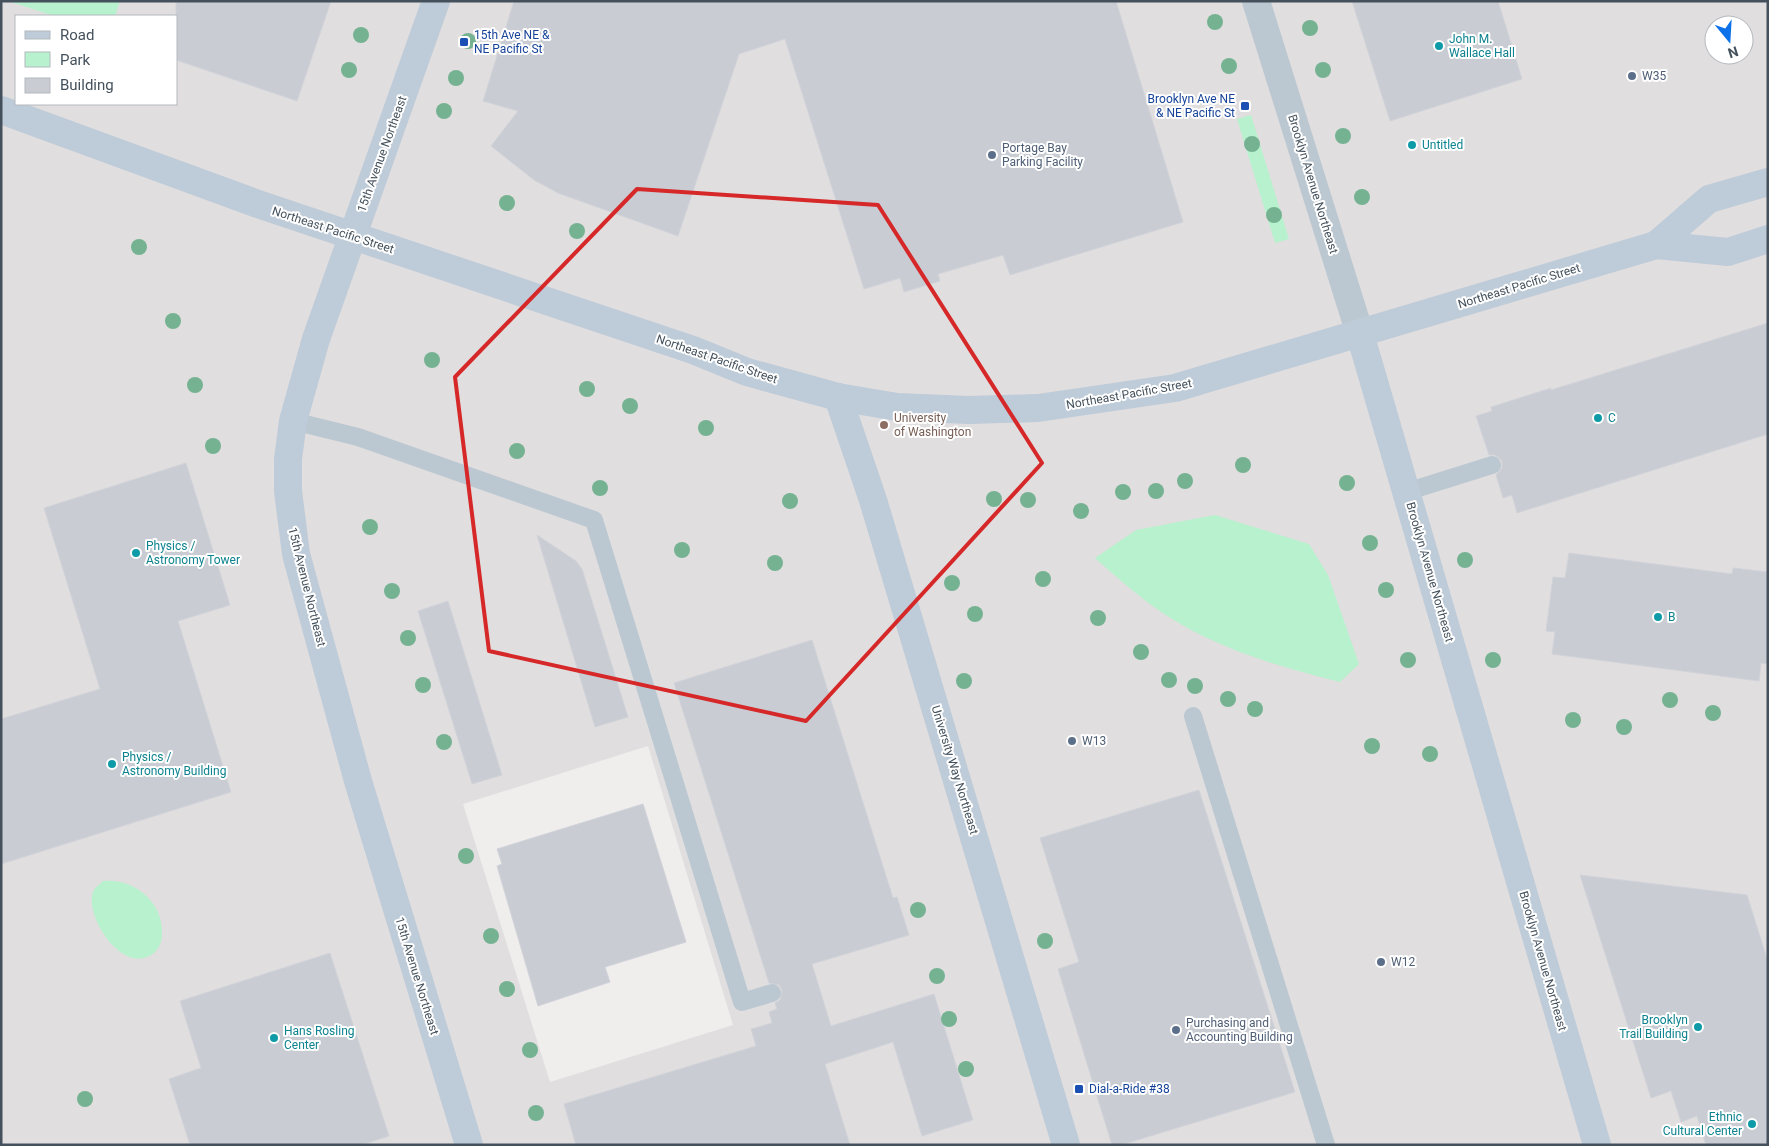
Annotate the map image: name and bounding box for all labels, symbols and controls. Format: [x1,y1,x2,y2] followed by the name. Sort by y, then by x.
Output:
[15,15,178,105] legend
[1704,15,1754,65] north arrow
[60,26,94,44] text: Road
[474,28,550,56] place label: 15th Ave NE & NE Pacific St
[1449,32,1515,60] place label: John M. Wallace Hall
[458,36,470,48] marker: 15th Ave NE & NE Pacific St
[1433,40,1445,52] marker: John M. Wallace Hall
[1726,43,1740,62] text: N
[60,51,91,69] text: Park
[1642,69,1666,83] place label: W35
[1626,70,1638,82] marker: W35
[60,76,114,94] text: Building
[1148,92,1235,120] place label: Brooklyn Ave NE & NE Pacific St
[354,94,410,214] street label: 15th Avenue Northeast
[1239,100,1251,112] marker: Brooklyn Ave NE & NE Pacific St
[1285,113,1341,255] street label: Brooklyn Avenue Northeast
[1422,138,1463,152] place label: Untitled
[1406,139,1418,151] marker: Untitled
[1002,141,1083,169] place label: Portage Bay Parking Facility
[986,149,998,161] marker: Portage Bay Parking Facility
[270,204,396,256] street label: Northeast Pacific Street
[1456,261,1582,311] street label: Northeast Pacific Street
[655,332,779,386] street label: Northeast Pacific Street
[1065,376,1193,412] street label: Northeast Pacific Street
[894,411,971,439] place label: University of Washington
[1608,411,1616,425] place label: C
[1592,412,1604,424] marker: C
[878,419,890,431] marker: University of Washington
[1403,500,1457,644] street label: Brooklyn Avenue Northeast
[285,526,329,648] street label: 15th Avenue Northeast
[146,539,240,567] place label: Physics / Astronomy Tower
[130,547,142,559] marker: Physics / Astronomy Tower
[1668,610,1675,624] place label: B
[1652,611,1664,623] marker: B
[929,704,981,836] street label: University Way Northeast
[1082,734,1106,748] place label: W13
[1066,735,1078,747] marker: W13
[122,750,226,778] place label: Physics / Astronomy Building
[106,758,118,770] marker: Physics / Astronomy Building
[1516,889,1570,1033] street label: Brooklyn Avenue Northeast
[392,915,442,1037] street label: 15th Avenue Northeast
[1391,955,1415,969] place label: W12
[1375,956,1387,968] marker: W12
[1619,1013,1688,1041] place label: Brooklyn Trail Building
[1186,1016,1293,1044] place label: Purchasing and Accounting Building
[1692,1021,1704,1033] marker: Brooklyn Trail Building
[284,1024,355,1052] place label: Hans Rosling Center
[1170,1024,1182,1036] marker: Purchasing and Accounting Building
[268,1032,280,1044] marker: Hans Rosling Center
[1089,1082,1170,1096] place label: Dial-a-Ride #38
[1073,1083,1085,1095] marker: Dial-a-Ride #38
[1663,1110,1742,1138] place label: Ethnic Cultural Center
[1746,1118,1758,1130] marker: Ethnic Cultural Center

